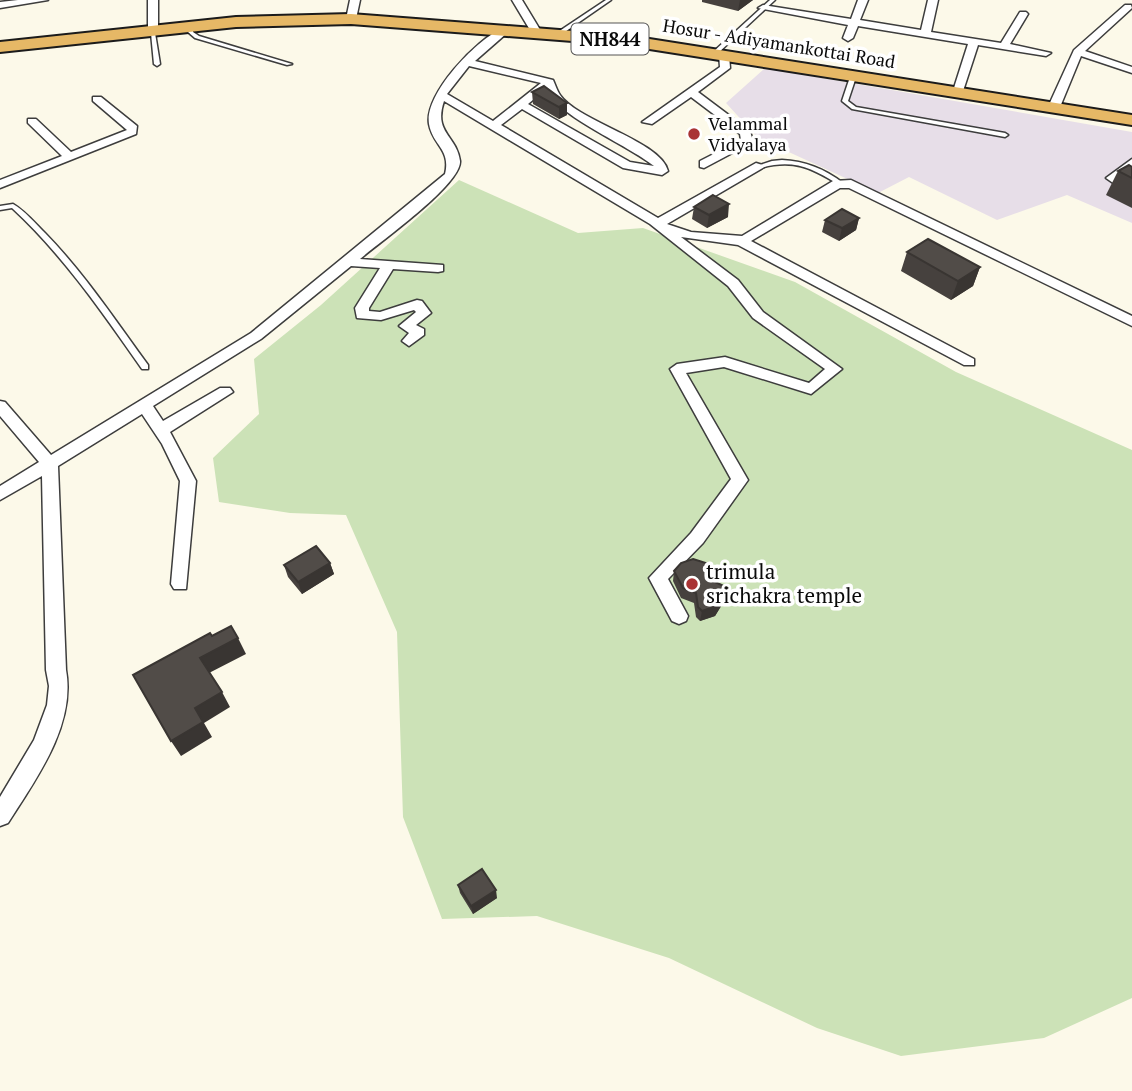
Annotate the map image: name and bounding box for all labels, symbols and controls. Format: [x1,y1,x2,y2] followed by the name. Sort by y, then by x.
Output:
[661,13,897,73] street label: Hosur - Adiyamankottai Road
[572,23,648,54] road number: NH844
[708,111,788,156] place label: Velammal Vidyalaya
[686,126,702,142] marker: Velammal Vidyalaya
[706,557,862,609] place label: trimula srichakra temple
[684,576,700,592] marker: trimula srichakra temple

